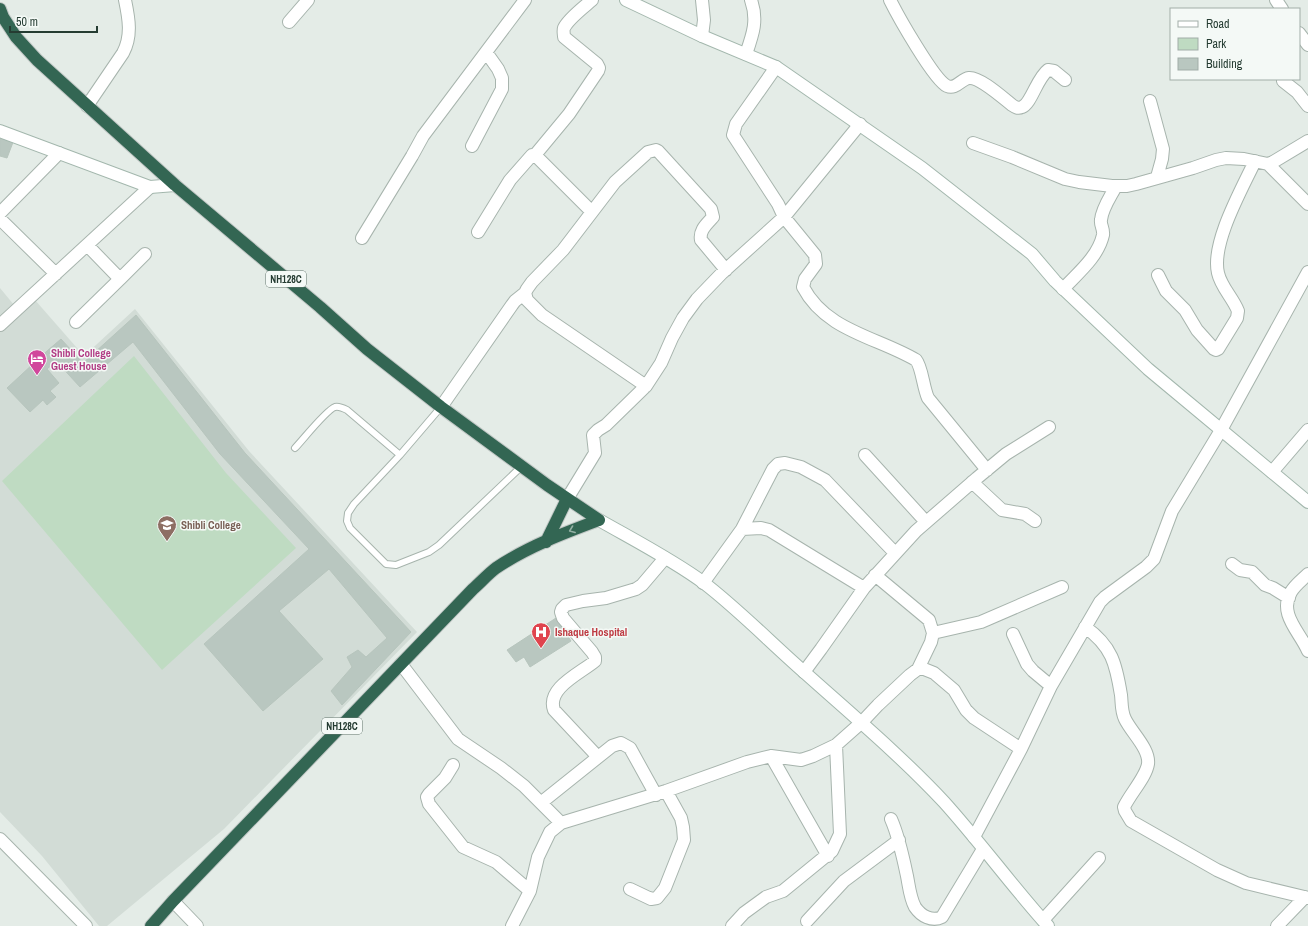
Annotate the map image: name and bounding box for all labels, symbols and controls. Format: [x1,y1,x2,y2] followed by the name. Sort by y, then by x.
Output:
[10,8,97,34] scale bar
[1170,8,1300,80] legend
[16,14,38,30] text: 50 m
[1206,16,1230,32] text: Road
[1206,36,1226,52] text: Park
[1206,56,1243,72] text: Building
[266,271,306,287] road number: NH128C
[51,346,111,373] place label: Shibli College Guest House
[26,348,48,376] hotel icon: Shibli College Guest House
[156,514,178,542] school or university icon: Shibli College
[181,518,241,532] place label: Shibli College
[569,526,576,534] one-way arrow
[530,621,552,649] hospital icon: Ishaque Hospital
[555,625,627,639] place label: Ishaque Hospital
[322,718,362,734] road number: NH128C

